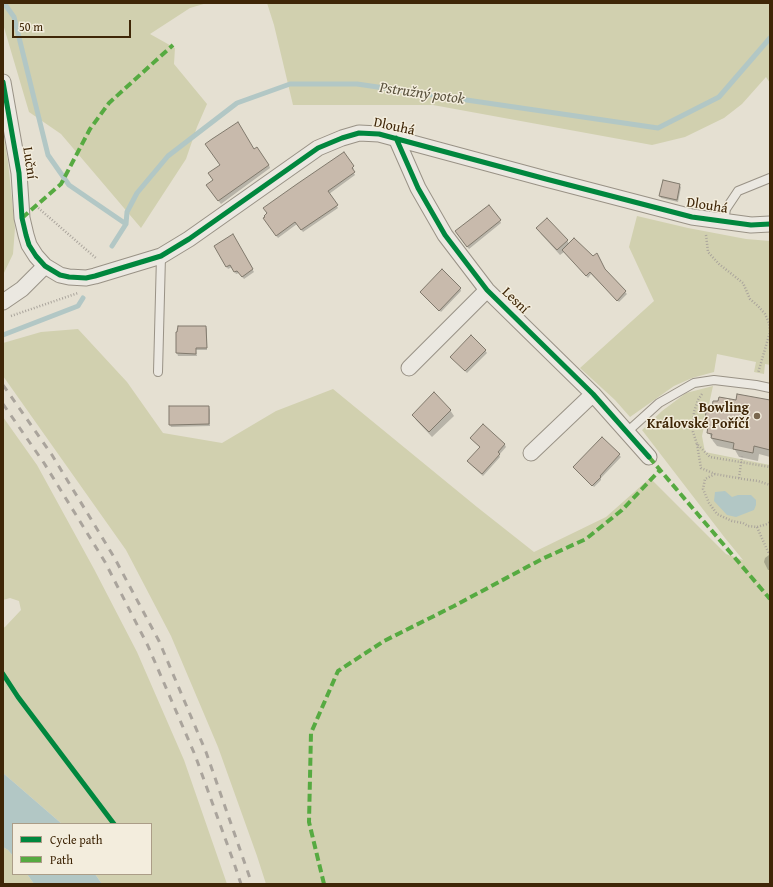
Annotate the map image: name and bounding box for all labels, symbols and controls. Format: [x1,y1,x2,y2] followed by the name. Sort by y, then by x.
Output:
[14,12,133,38] scale bar
[19,18,43,35] text: 50 m
[378,79,466,109] water label: Pstružný potok
[372,114,416,140] street label: Dlouhá
[18,146,40,180] street label: Luční
[685,194,729,218] street label: Dlouhá
[498,284,532,318] street label: Lesní
[647,400,749,432] place label: Bowling Královské Poříčí
[752,411,762,421] marker: Bowling Královské Poříčí
[12,823,152,875] legend
[50,831,102,848] text: Cycle path
[50,851,73,868] text: Path

